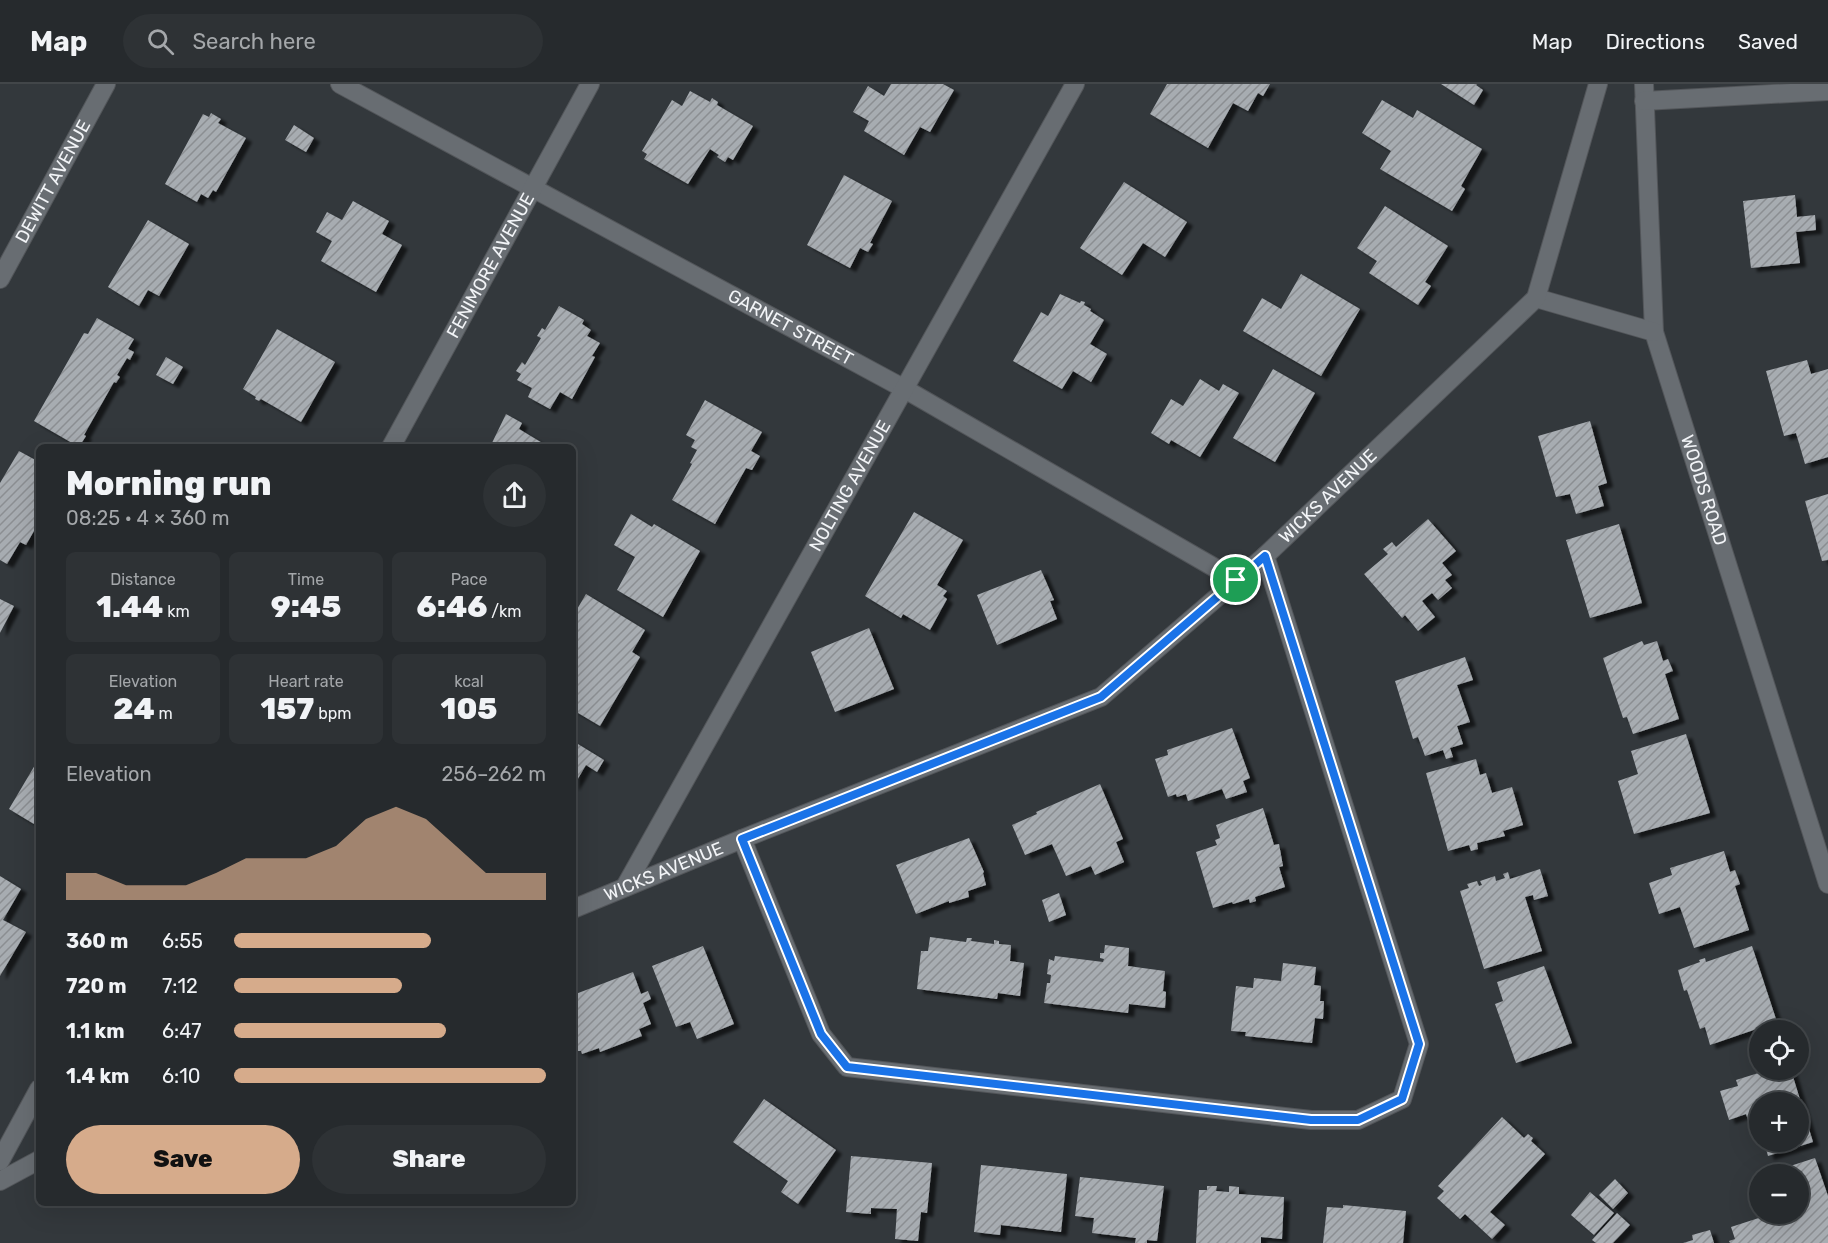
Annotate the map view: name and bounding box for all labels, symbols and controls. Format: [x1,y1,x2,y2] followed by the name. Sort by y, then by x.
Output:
[123,14,543,68] search box
[30,25,87,58] text: Map
[144,25,177,58] icon: search
[192,28,316,55] text: Search here
[1532,29,1573,54] text: Map
[1606,29,1705,54] text: Directions
[1738,29,1798,54] text: Saved
[11,116,95,247] street label: DEWITT AVENUE
[442,189,539,342] street label: FENIMORE AVENUE
[724,284,857,370] street label: GARNET STREET
[804,416,895,555] street label: NOLTING AVENUE
[1676,432,1732,548] street label: WOODS ROAD
[1274,444,1381,548] street label: WICKS AVENUE
[66,464,271,503] text: Morning run
[483,464,546,527] button: share
[66,506,229,530] text: 08:25 · 4 × 360 m
[1210,554,1261,605] pin
[1219,563,1252,596] icon: arrive
[110,570,176,589] text: Distance
[288,570,324,589] text: Time
[451,570,487,589] text: Pace
[96,589,163,625] text: 1.44
[271,589,341,625] text: 9:45
[417,589,487,625] text: 6:46
[163,602,190,621] text: km
[487,602,521,621] text: /km
[109,672,177,691] text: Elevation
[268,672,344,691] text: Heart rate
[454,672,484,691] text: kcal
[113,691,155,727] text: 24
[260,691,314,727] text: 157
[441,691,497,727] text: 105
[155,704,173,723] text: m
[314,704,352,723] text: bpm
[66,762,152,786] text: Elevation
[441,762,546,786] text: 256–262 m
[601,837,726,906] street label: WICKS AVENUE
[66,929,128,953] text: 360 m
[162,929,203,953] text: 6:55
[66,974,127,998] text: 720 m
[162,974,198,998] text: 7:12
[66,1019,125,1043] text: 1.1 km
[162,1019,202,1043] text: 6:47
[1749,1020,1809,1224] map controls
[1749,1020,1809,1080] button: locate
[66,1064,129,1088] text: 1.4 km
[162,1064,200,1088] text: 6:10
[1749,1092,1809,1152] button: +
[66,1125,300,1194] button: Save
[312,1125,546,1194] button: Share
[1749,1164,1809,1224] button: −

